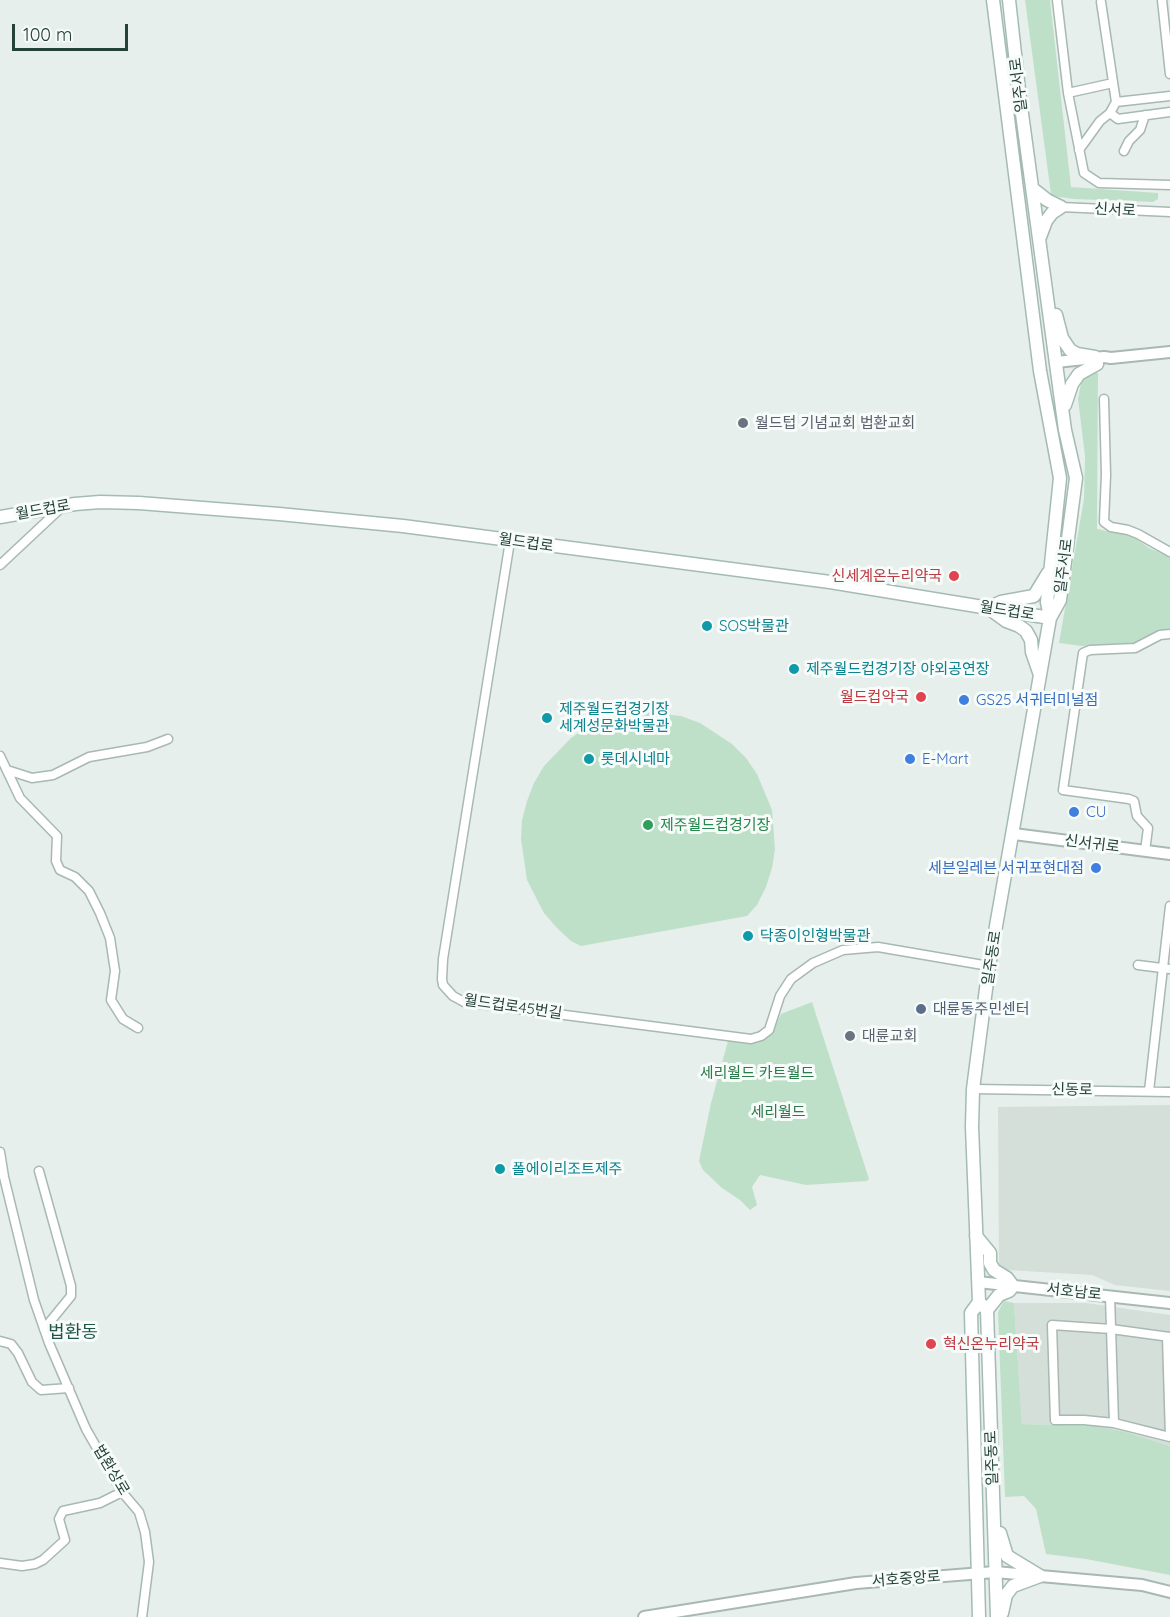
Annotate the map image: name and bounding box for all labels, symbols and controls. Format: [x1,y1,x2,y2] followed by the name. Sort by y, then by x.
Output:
[15,12,130,50] scale bar
[23,23,72,46] text: 100 m
[1007,57,1031,113] street label: 일주서로
[1094,200,1136,220] street label: 신서로
[755,414,915,432] place label: 월드텁 기념교회 법환교회
[736,416,750,430] marker: 월드텁 기념교회 법환교회
[14,496,72,524] street label: 월드컵로
[497,530,555,556] street label: 월드컵로
[1052,538,1076,594] street label: 일주서로
[832,567,942,585] place label: 신세계온누리약국
[947,569,961,583] marker: 신세계온누리약국
[978,598,1036,624] street label: 월드컵로
[719,617,789,635] place label: SOS박물관
[700,619,714,633] marker: SOS박물관
[806,660,989,678] place label: 제주월드컵경기장 야외공연장
[787,662,801,676] marker: 제주월드컵경기장 야외공연장
[840,688,909,706] place label: 월드컵약국
[914,690,928,704] marker: 월드컵약국
[976,691,1098,709] place label: GS25 서귀터미널점
[957,693,971,707] marker: GS25 서귀터미널점
[559,700,669,735] place label: 제주월드컵경기장 세계성문화박물관
[540,711,554,725] marker: 제주월드컵경기장 세계성문화박물관
[601,750,670,768] place label: 롯데시네마
[922,750,969,768] place label: E-Mart
[582,752,596,766] marker: 롯데시네마
[903,752,917,766] marker: E-Mart
[1086,803,1106,821] place label: CU
[1067,805,1081,819] marker: CU
[660,816,770,834] place label: 제주월드컵경기장
[641,818,655,832] marker: 제주월드컵경기장
[1064,832,1120,856] street label: 신서귀로
[928,859,1084,877] place label: 세븐일레븐 서귀포현대점
[1089,861,1103,875] marker: 세븐일레븐 서귀포현대점
[760,927,870,945] place label: 닥종이인형박물관
[741,929,755,943] marker: 닥종이인형박물관
[979,929,1005,987] street label: 일주동로
[463,991,563,1023] street label: 월드컵로45번길
[933,1000,1030,1018] place label: 대륜동주민센터
[914,1002,928,1016] marker: 대륜동주민센터
[862,1027,917,1045] place label: 대륜교회
[843,1029,857,1043] marker: 대륜교회
[700,1064,814,1082] park label: 세리월드 카트월드
[1051,1081,1093,1099] street label: 신동로
[750,1103,806,1121] park label: 세리월드
[512,1160,622,1178] place label: 폴에이리조트제주
[493,1162,507,1176] marker: 폴에이리조트제주
[1046,1280,1102,1304] street label: 서호남로
[48,1322,98,1344] district label: 법환동
[943,1335,1040,1353] place label: 혁신온누리약국
[924,1337,938,1351] marker: 혁신온누리약국
[982,1430,1002,1486] street label: 일주동로
[89,1442,133,1498] street label: 법환상로
[871,1568,941,1590] street label: 서호중앙로

